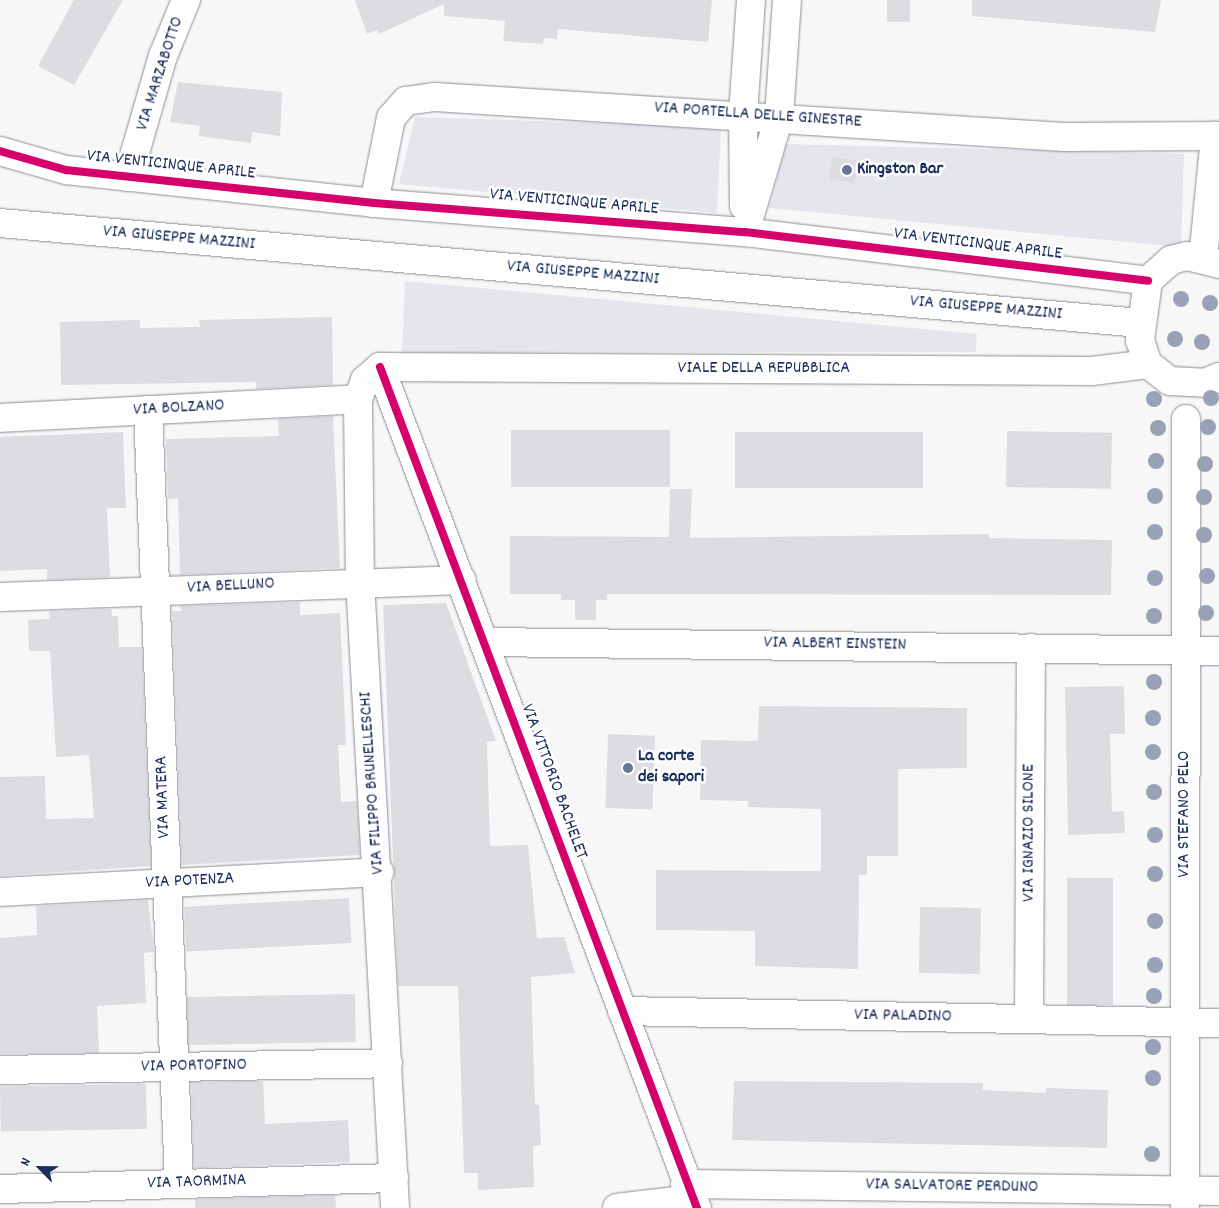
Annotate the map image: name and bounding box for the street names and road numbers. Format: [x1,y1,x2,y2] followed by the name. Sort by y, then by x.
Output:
[132,14,190,134] street label: VIA MARZABOTTO
[654,98,862,134] street label: VIA PORTELLA DELLE GINESTRE
[86,146,256,186] street label: VIA VENTICINQUE APRILE
[489,185,659,221] street label: VIA VENTICINQUE APRILE
[102,222,256,256] street label: VIA GIUSEPPE MAZZINI
[893,224,1063,266] street label: VIA VENTICINQUE APRILE
[506,257,660,291] street label: VIA GIUSEPPE MAZZINI
[909,292,1063,326] street label: VIA GIUSEPPE MAZZINI
[678,358,850,380] street label: VIALE DELLA REPUBBLICA
[133,396,225,422] street label: VIA BOLZANO
[187,574,275,600] street label: VIA BELLUNO
[764,633,906,657] street label: VIA ALBERT EINSTEIN
[356,691,390,875] street label: VIA FILIPPO BRUNELLESCHI
[515,702,591,862] street label: VIA VITTORIO BACHELET
[1174,751,1196,877] street label: VIA STEFANO PELO
[152,755,176,839] street label: VIA MATERA
[1019,764,1041,902] street label: VIA IGNAZIO SILONE
[145,869,235,895] street label: VIA POTENZA
[854,1005,952,1029] street label: VIA PALADINO
[141,1055,247,1079] street label: VIA PORTOFINO
[147,1170,247,1196] street label: VIA TAORMINA
[865,1175,1039,1199] street label: VIA SALVATORE PERDUNO

